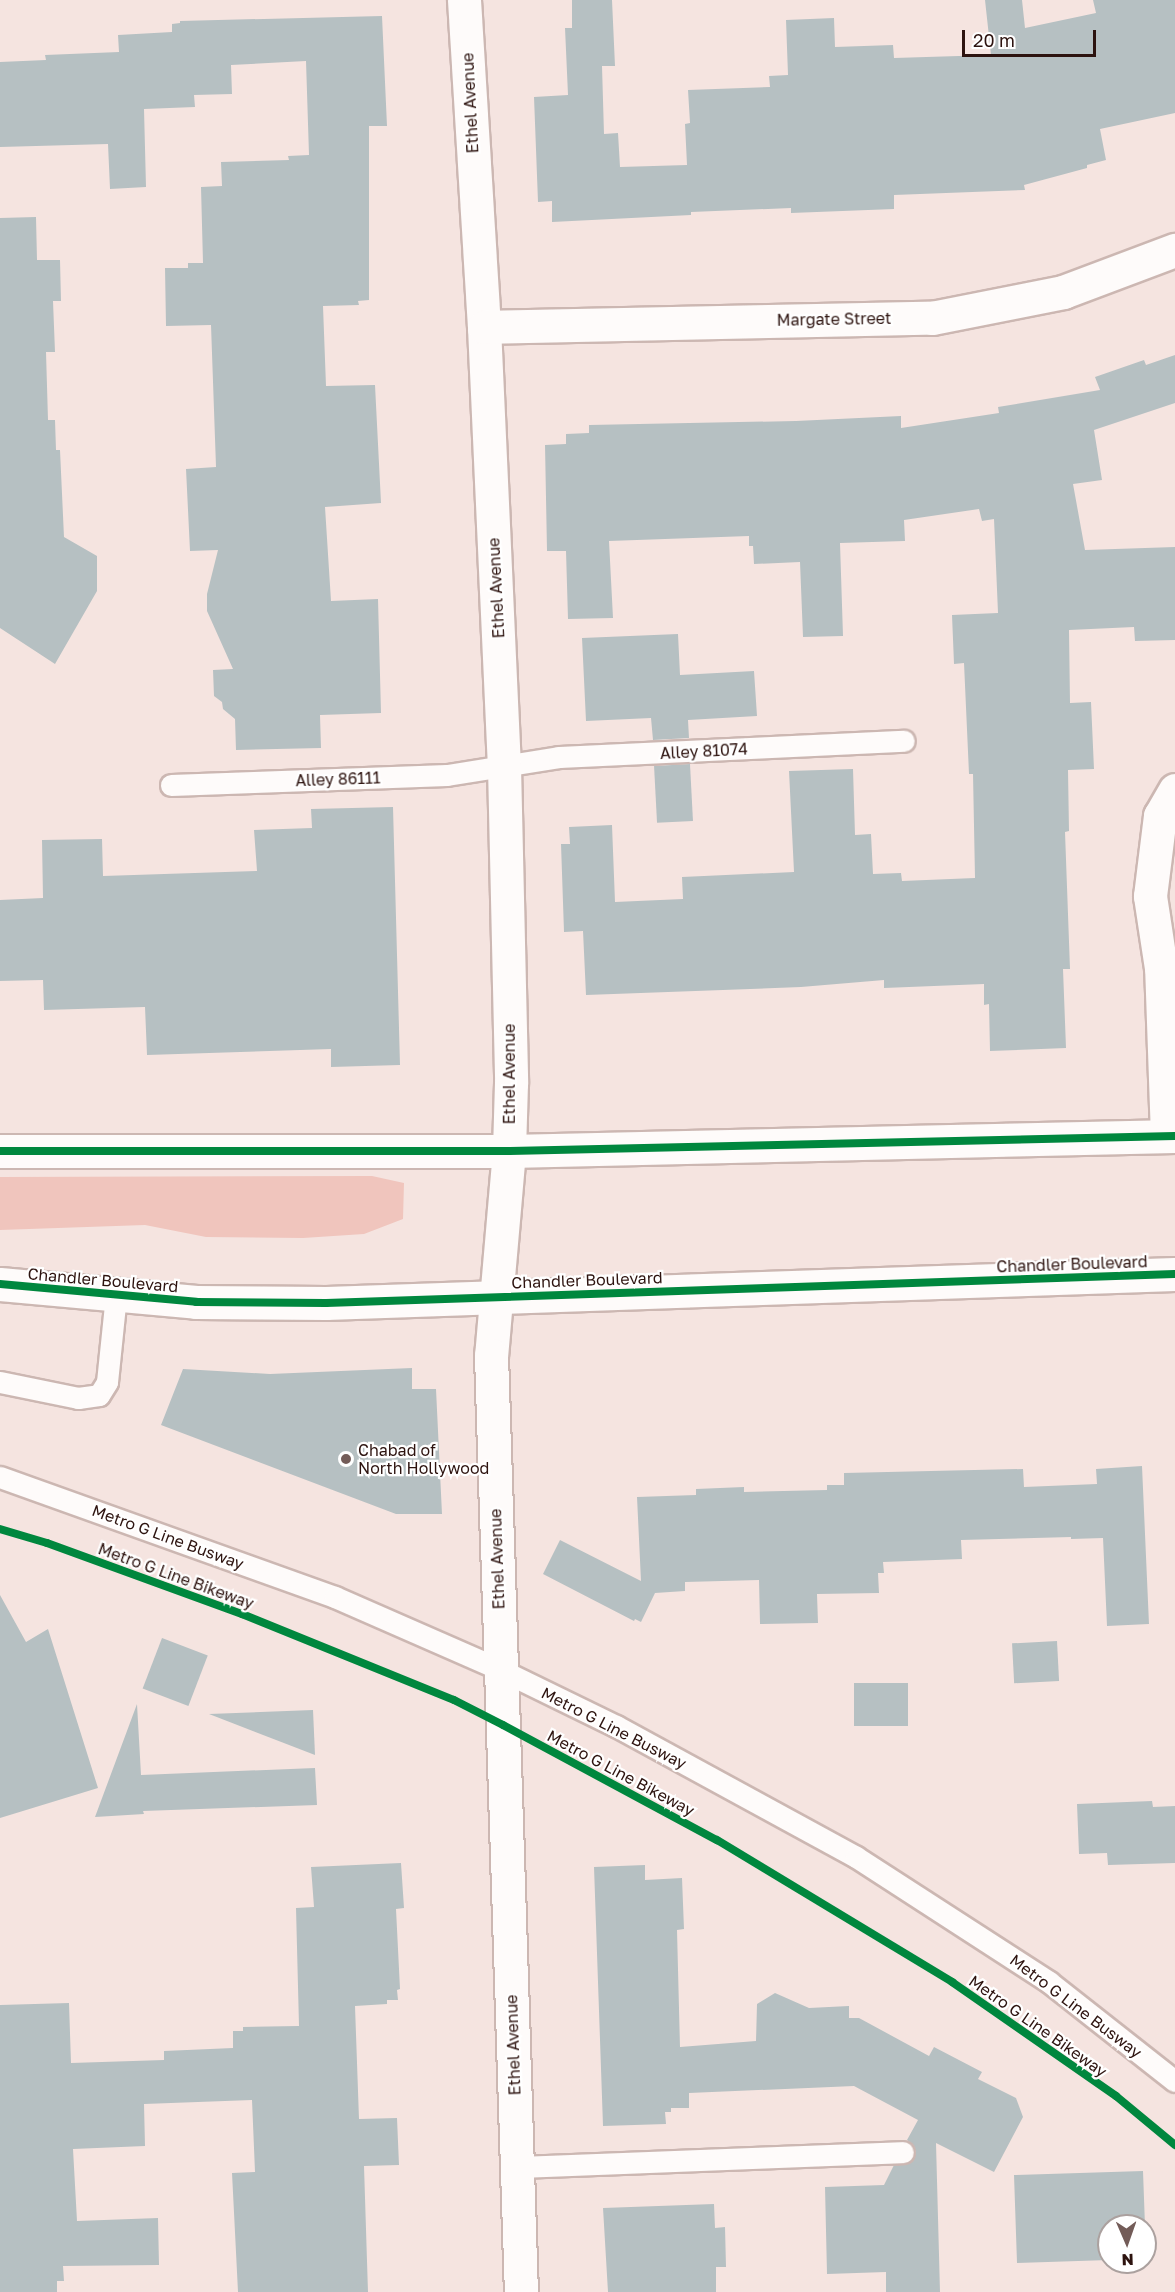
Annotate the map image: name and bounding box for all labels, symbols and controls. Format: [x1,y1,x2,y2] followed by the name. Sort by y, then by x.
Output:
[965,18,1098,56] scale bar
[973,29,1015,51] text: 20 m
[458,52,482,154] street label: Ethel Avenue
[777,308,891,330] street label: Margate Street
[484,537,508,639] street label: Ethel Avenue
[660,739,748,763] street label: Alley 81074
[295,768,381,790] street label: Alley 86111
[499,1024,519,1124] street label: Ethel Avenue
[996,1252,1148,1276] street label: Chandler Boulevard
[27,1264,179,1296] street label: Chandler Boulevard
[511,1268,663,1292] street label: Chandler Boulevard
[358,1440,489,1478] place label: Chabad of North Hollywood
[339,1452,353,1466] marker: Chabad of North Hollywood
[89,1501,247,1573] street label: Metro G Line Busway
[486,1508,508,1610] street label: Ethel Avenue
[96,1539,256,1613] street label: Metro G Line Bikeway
[538,1683,690,1773] street label: Metro G Line Busway
[544,1726,698,1820] street label: Metro G Line Bikeway
[1006,1950,1146,2062] street label: Metro G Line Busway
[965,1971,1111,2081] street label: Metro G Line Bikeway
[502,1994,524,2096] street label: Ethel Avenue
[1097,2214,1157,2274] north arrow
[1121,2250,1134,2270] text: N

